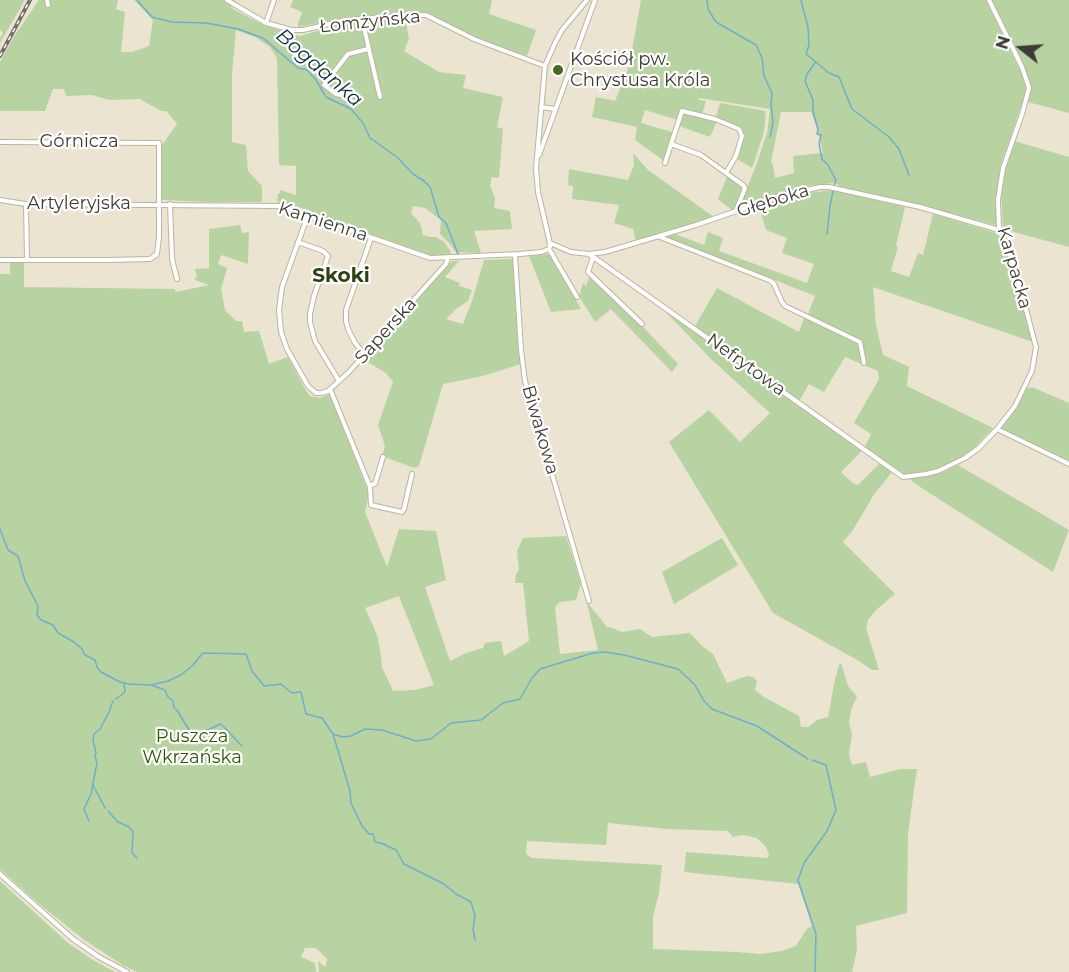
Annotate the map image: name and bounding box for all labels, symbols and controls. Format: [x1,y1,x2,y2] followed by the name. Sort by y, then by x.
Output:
[318,6,422,38] street label: Łomżyńska
[991,18,1051,78] north arrow
[271,24,367,112] water label: Bogdanka
[992,34,1014,52] text: N
[570,49,710,92] place label: Kościół pw. Chrystusa Króla
[551,63,565,77] marker: Kościół pw. Chrystusa Króla
[39,131,119,153] street label: Górnicza
[734,180,812,222] street label: Głęboka
[27,193,131,215] street label: Artyleryjska
[275,197,371,247] street label: Kamienna
[992,225,1036,311] street label: Karpacka
[312,264,370,288] district label: Skoki
[351,293,421,369] street label: Saperska
[702,329,790,401] street label: Nefrytowa
[517,383,563,477] street label: Biwakowa
[142,726,242,768] park label: Puszcza Wkrzańska

